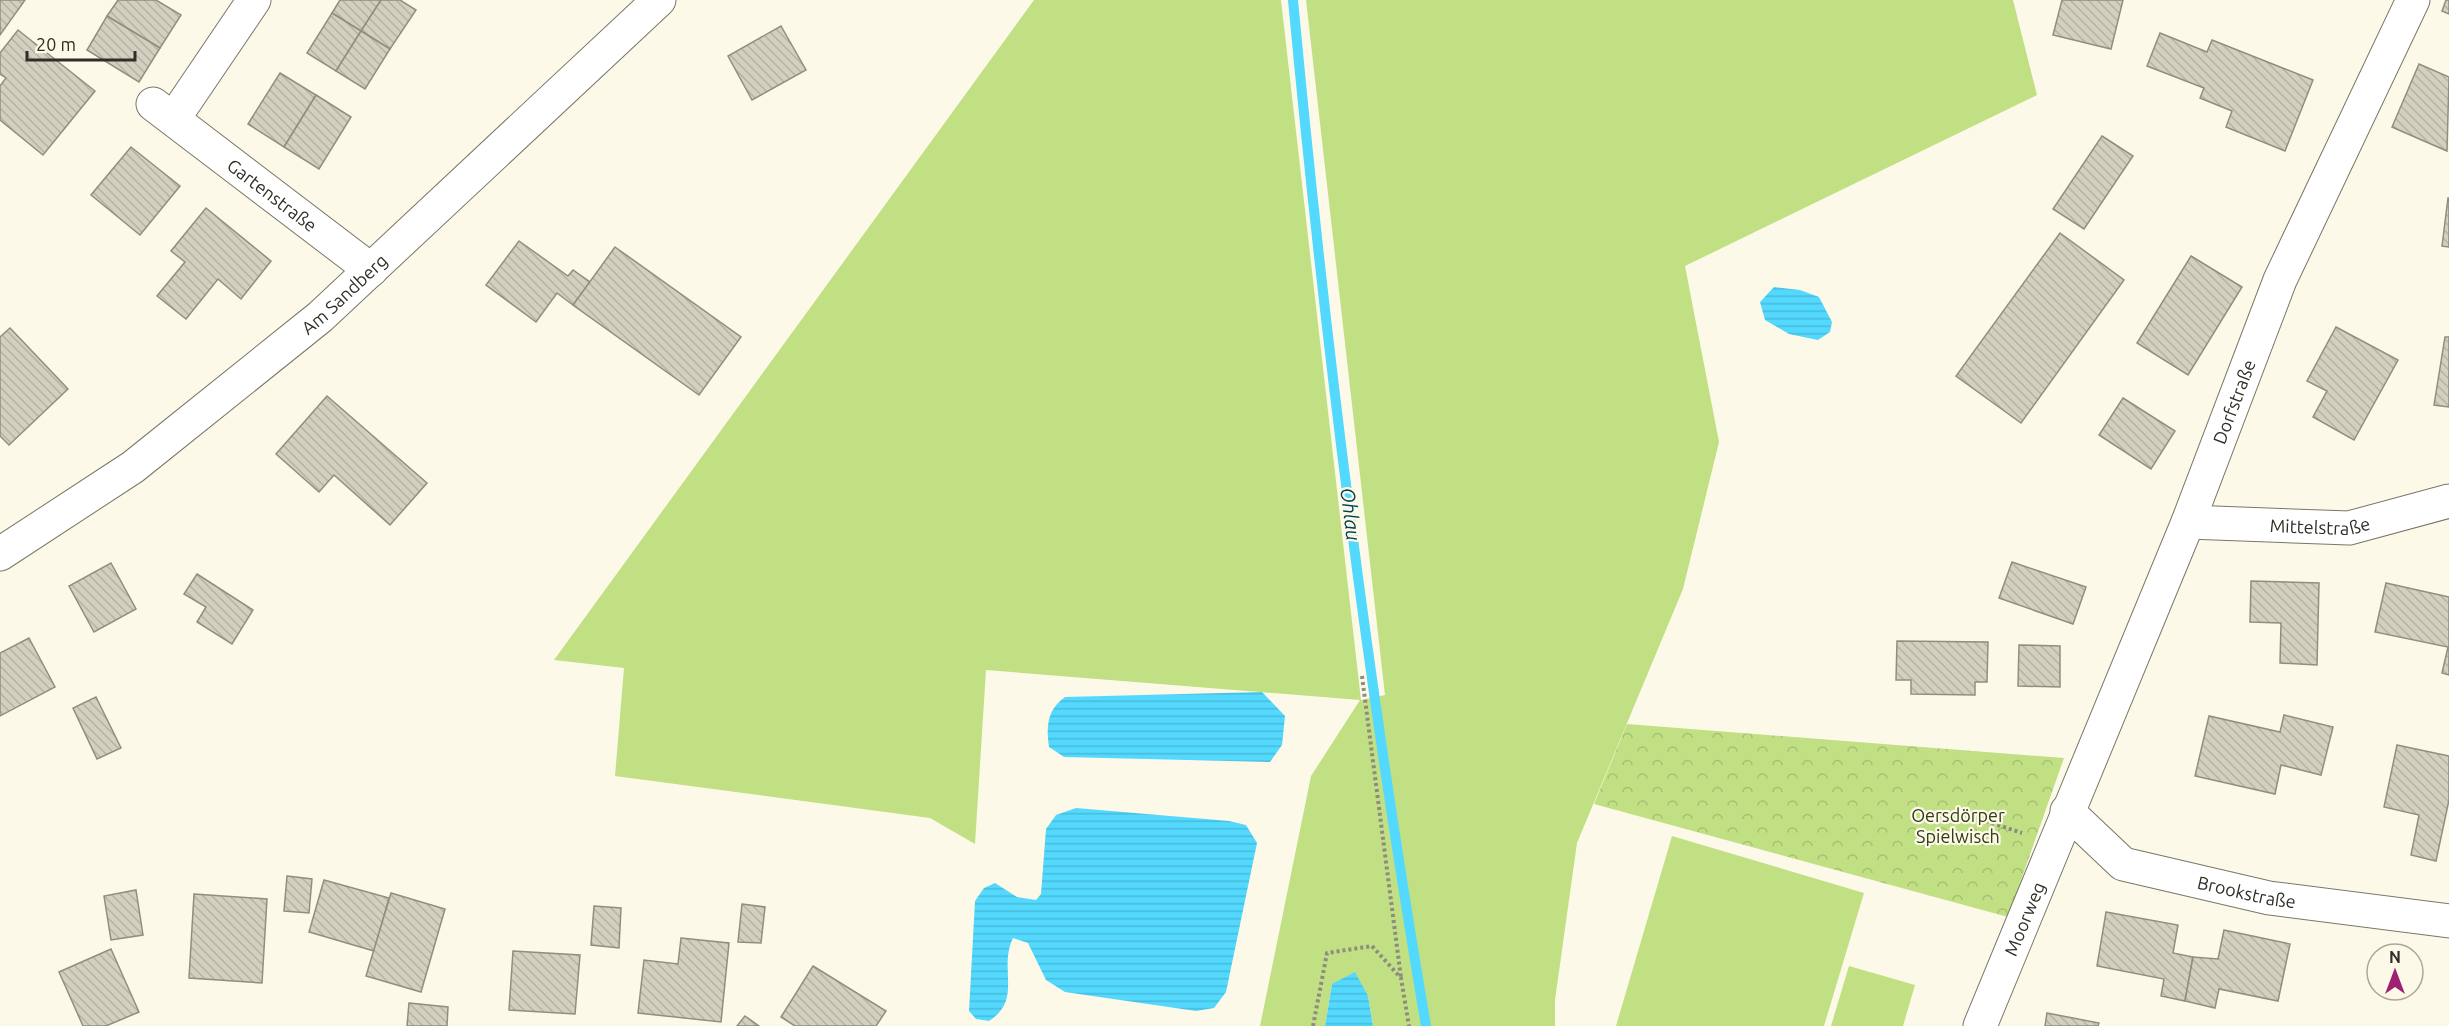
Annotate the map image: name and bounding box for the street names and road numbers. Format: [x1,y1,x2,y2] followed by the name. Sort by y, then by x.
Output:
[224,154,321,235] street label: Gartenstraße
[297,250,391,338] street label: Am Sandberg
[2209,357,2259,447] street label: Dorfstraße
[2269,513,2372,538] street label: Mittelstraße
[2196,872,2297,911] street label: Brookstraße
[2000,879,2048,959] street label: Moorweg

